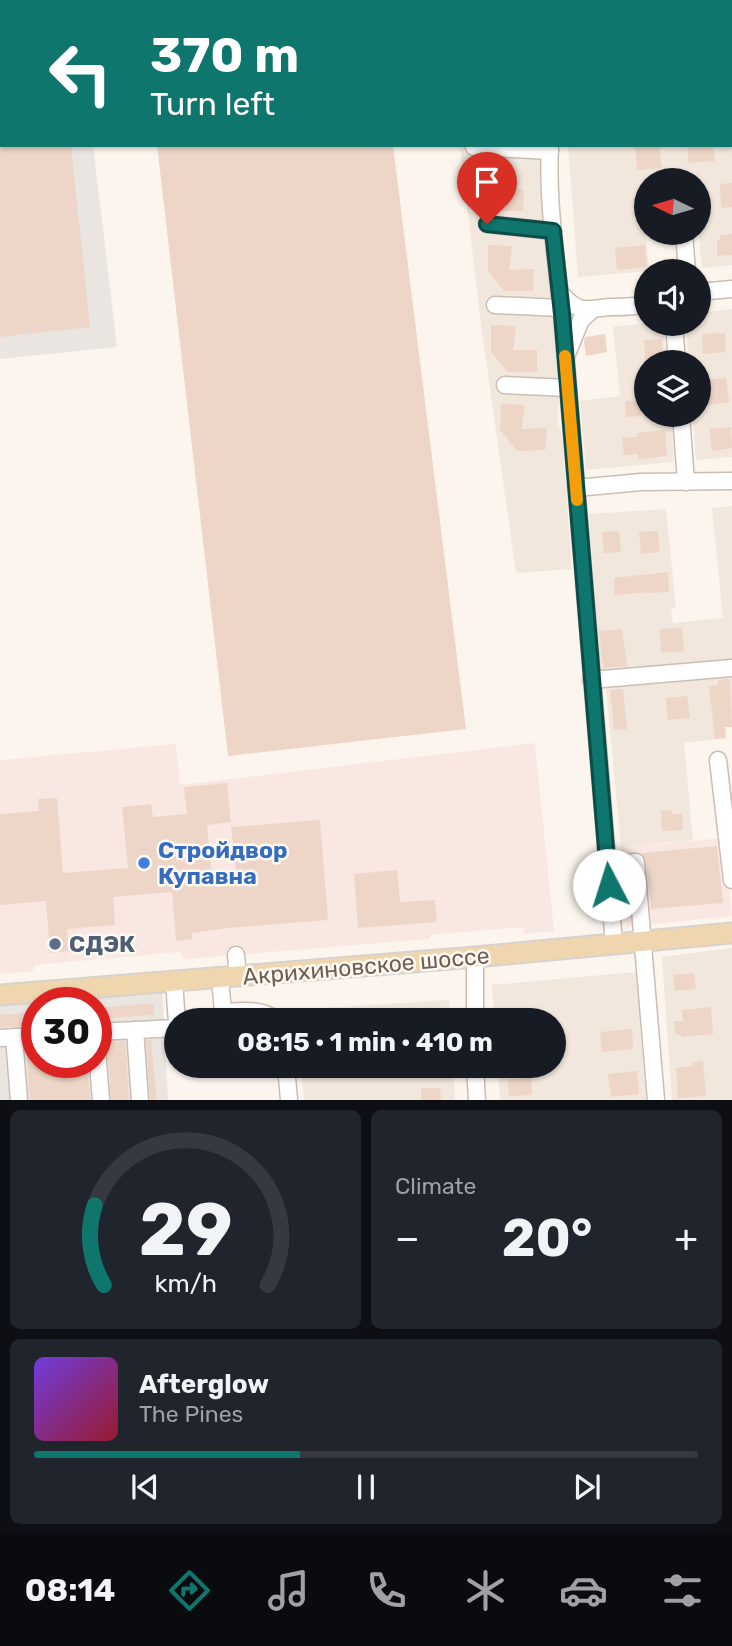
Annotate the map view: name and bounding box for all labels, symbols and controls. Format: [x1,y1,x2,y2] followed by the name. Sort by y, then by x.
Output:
[150,26,299,84] text: 370 m
[35,28,126,119] icon: left
[150,85,275,123] text: Turn left
[457,152,517,224] pin
[468,163,506,201] icon: arrive
[634,168,710,245] north arrow
[634,168,711,427] map controls
[634,259,711,336] button: sound
[634,350,711,427] button: layers
[158,836,288,890] place label: Стройдвор Купавна
[572,848,646,922] position arrow
[136,855,152,871] marker: Стройдвор Купавна
[69,930,135,958] place label: СДЭК
[47,936,63,952] marker: СДЭК
[241,941,491,991] street label: Акрихиновское шоссе
[21,987,112,1078] speed limit sign: 30
[237,1027,493,1058] text: 08:15 · 1 min · 410 m
[395,1172,476,1200] text: Climate
[139,1188,232,1274] text: 29
[502,1207,592,1269] text: 20°
[395,1215,420,1261] text: −
[674,1215,698,1261] text: +
[154,1269,217,1298] text: km/h
[139,1369,269,1400] text: Afterglow
[139,1400,243,1428] text: The Pines
[126,1468,164,1506] icon: previous
[347,1468,385,1506] icon: pause
[568,1468,606,1506] icon: next
[165,1566,214,1615] icon: directions
[264,1566,313,1615] icon: music
[362,1566,411,1615] icon: phone
[461,1566,510,1615] icon: climate
[559,1566,608,1615] icon: car
[658,1566,707,1615] icon: filters
[25,1571,115,1609] text: 08:14

